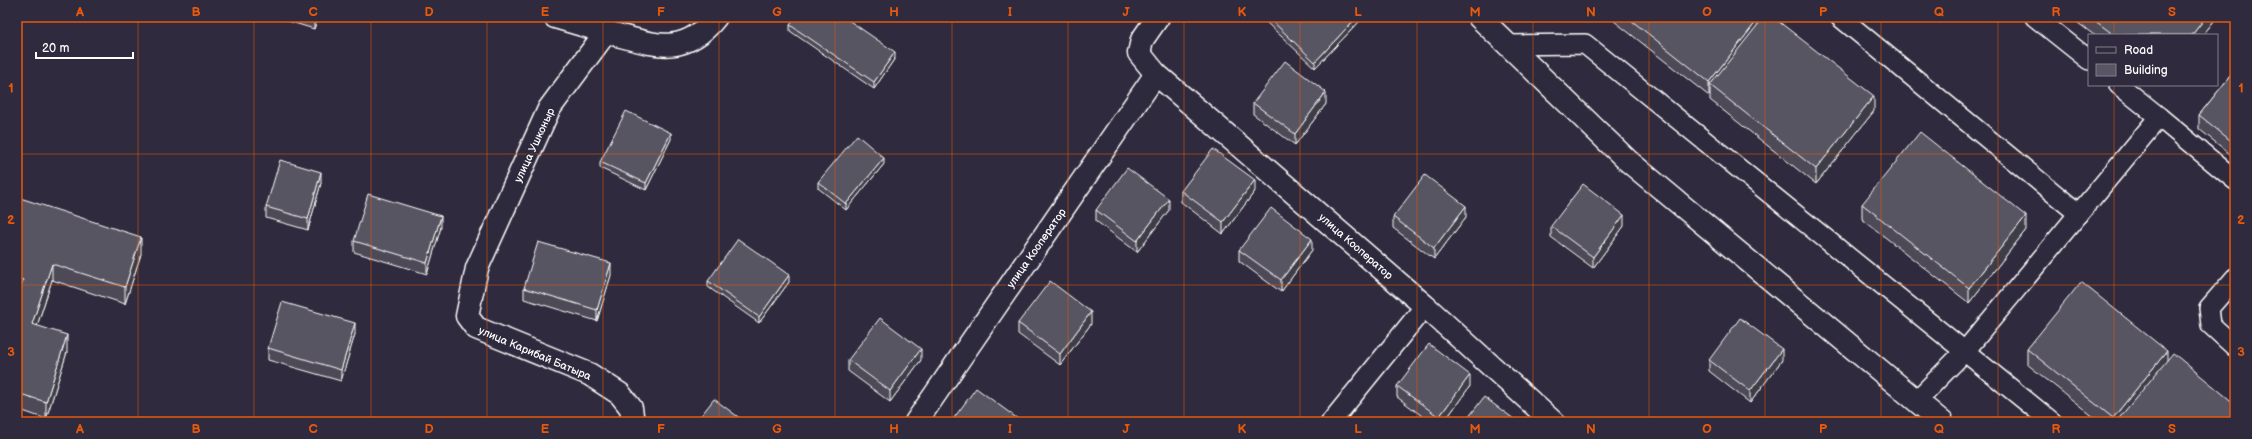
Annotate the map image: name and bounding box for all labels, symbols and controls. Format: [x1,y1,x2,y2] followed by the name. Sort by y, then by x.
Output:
[75,4,84,20] text: A
[191,4,201,20] text: B
[308,4,318,20] text: C
[424,4,434,20] text: D
[541,4,550,20] text: E
[657,4,665,20] text: F
[772,4,782,20] text: G
[889,4,899,20] text: H
[1008,4,1012,20] text: I
[1122,4,1130,20] text: J
[1238,4,1247,20] text: K
[1354,4,1362,20] text: L
[1469,4,1481,20] text: M
[1586,4,1596,20] text: N
[1702,4,1712,20] text: O
[1819,4,1828,20] text: P
[1934,4,1944,20] text: Q
[2052,4,2061,20] text: R
[2168,4,2176,20] text: S
[36,34,133,60] scale bar
[2088,34,2218,86] legend
[42,41,69,56] text: 20 m
[2124,43,2153,58] text: Road
[2124,63,2168,78] text: Building
[8,80,14,96] text: 1
[2238,80,2244,96] text: 1
[511,105,558,185] street label: улица Ушконыр
[1004,205,1069,291] street label: улица Кооператор
[1316,211,1396,283] street label: улица Кооператор
[7,212,15,228] text: 2
[2237,212,2245,228] text: 2
[477,324,593,383] street label: улица Карибай Батыра
[7,344,15,360] text: 3
[2237,344,2245,360] text: 3
[75,421,84,437] text: A
[191,421,201,437] text: B
[308,421,318,437] text: C
[424,421,434,437] text: D
[541,421,550,437] text: E
[657,421,665,437] text: F
[772,421,782,437] text: G
[889,421,899,437] text: H
[1008,421,1012,437] text: I
[1122,421,1130,437] text: J
[1238,421,1247,437] text: K
[1354,421,1362,437] text: L
[1469,421,1481,437] text: M
[1586,421,1596,437] text: N
[1702,421,1712,437] text: O
[1819,421,1828,437] text: P
[1934,421,1944,437] text: Q
[2052,421,2061,437] text: R
[2168,421,2176,437] text: S

